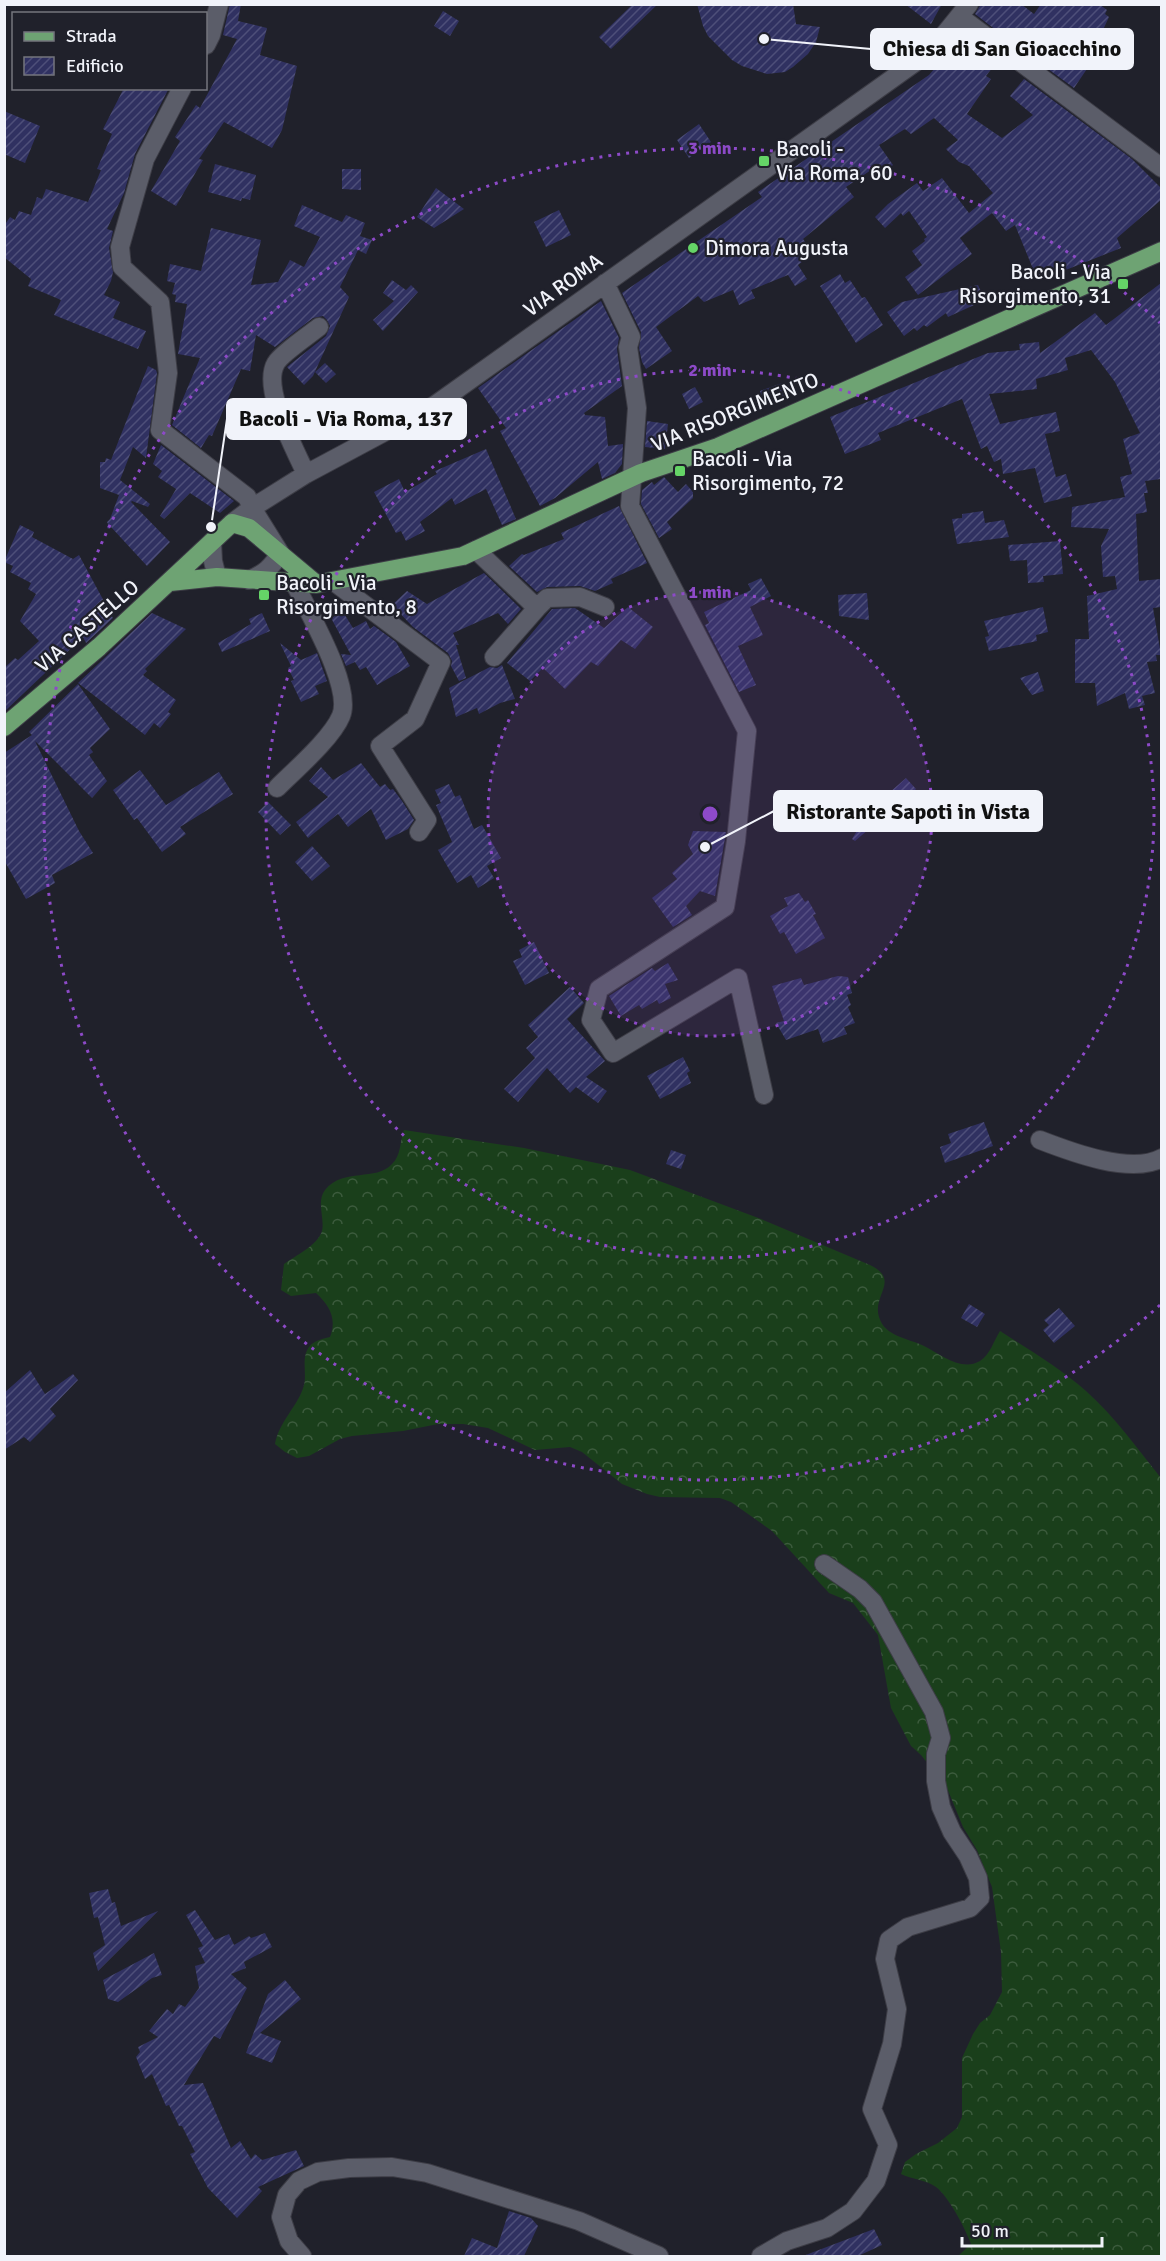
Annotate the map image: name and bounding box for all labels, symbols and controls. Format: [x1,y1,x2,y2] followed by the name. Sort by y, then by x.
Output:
[12,12,207,90] legend
[66,25,117,47] text: Strada
[871,29,1133,69] callout: Chiesa di San Gioacchino
[883,35,1121,62] text: Chiesa di San Gioacchino
[66,55,124,77] text: Edificio
[776,136,893,186] place label: Bacoli - Via Roma, 60
[688,137,732,159] text: 3 min
[757,154,771,168] marker: Bacoli - Via Roma, 60
[705,235,849,261] place label: Dimora Augusta
[686,241,700,255] marker: Dimora Augusta
[518,247,608,322] street label: VIA ROMA
[959,259,1111,309] place label: Bacoli - Via Risorgimento, 31
[1116,277,1130,291] marker: Bacoli - Via Risorgimento, 31
[688,359,732,381] text: 2 min
[647,367,823,457] street label: VIA RISORGIMENTO
[227,399,466,439] callout: Bacoli - Via Roma, 137
[239,405,453,432] text: Bacoli - Via Roma, 137
[692,446,844,496] place label: Bacoli - Via Risorgimento, 72
[673,464,687,478] marker: Bacoli - Via Risorgimento, 72
[276,570,417,620] place label: Bacoli - Via Risorgimento, 8
[30,574,144,678] street label: VIA CASTELLO
[688,581,732,603] text: 1 min
[257,588,271,602] marker: Bacoli - Via Risorgimento, 8
[774,791,1042,831] callout: Ristorante Sapoti in Vista
[786,798,1030,825] text: Ristorante Sapoti in Vista
[700,804,720,824] centre of rings
[962,2210,1102,2248] scale bar
[971,2220,1009,2242] text: 50 m

